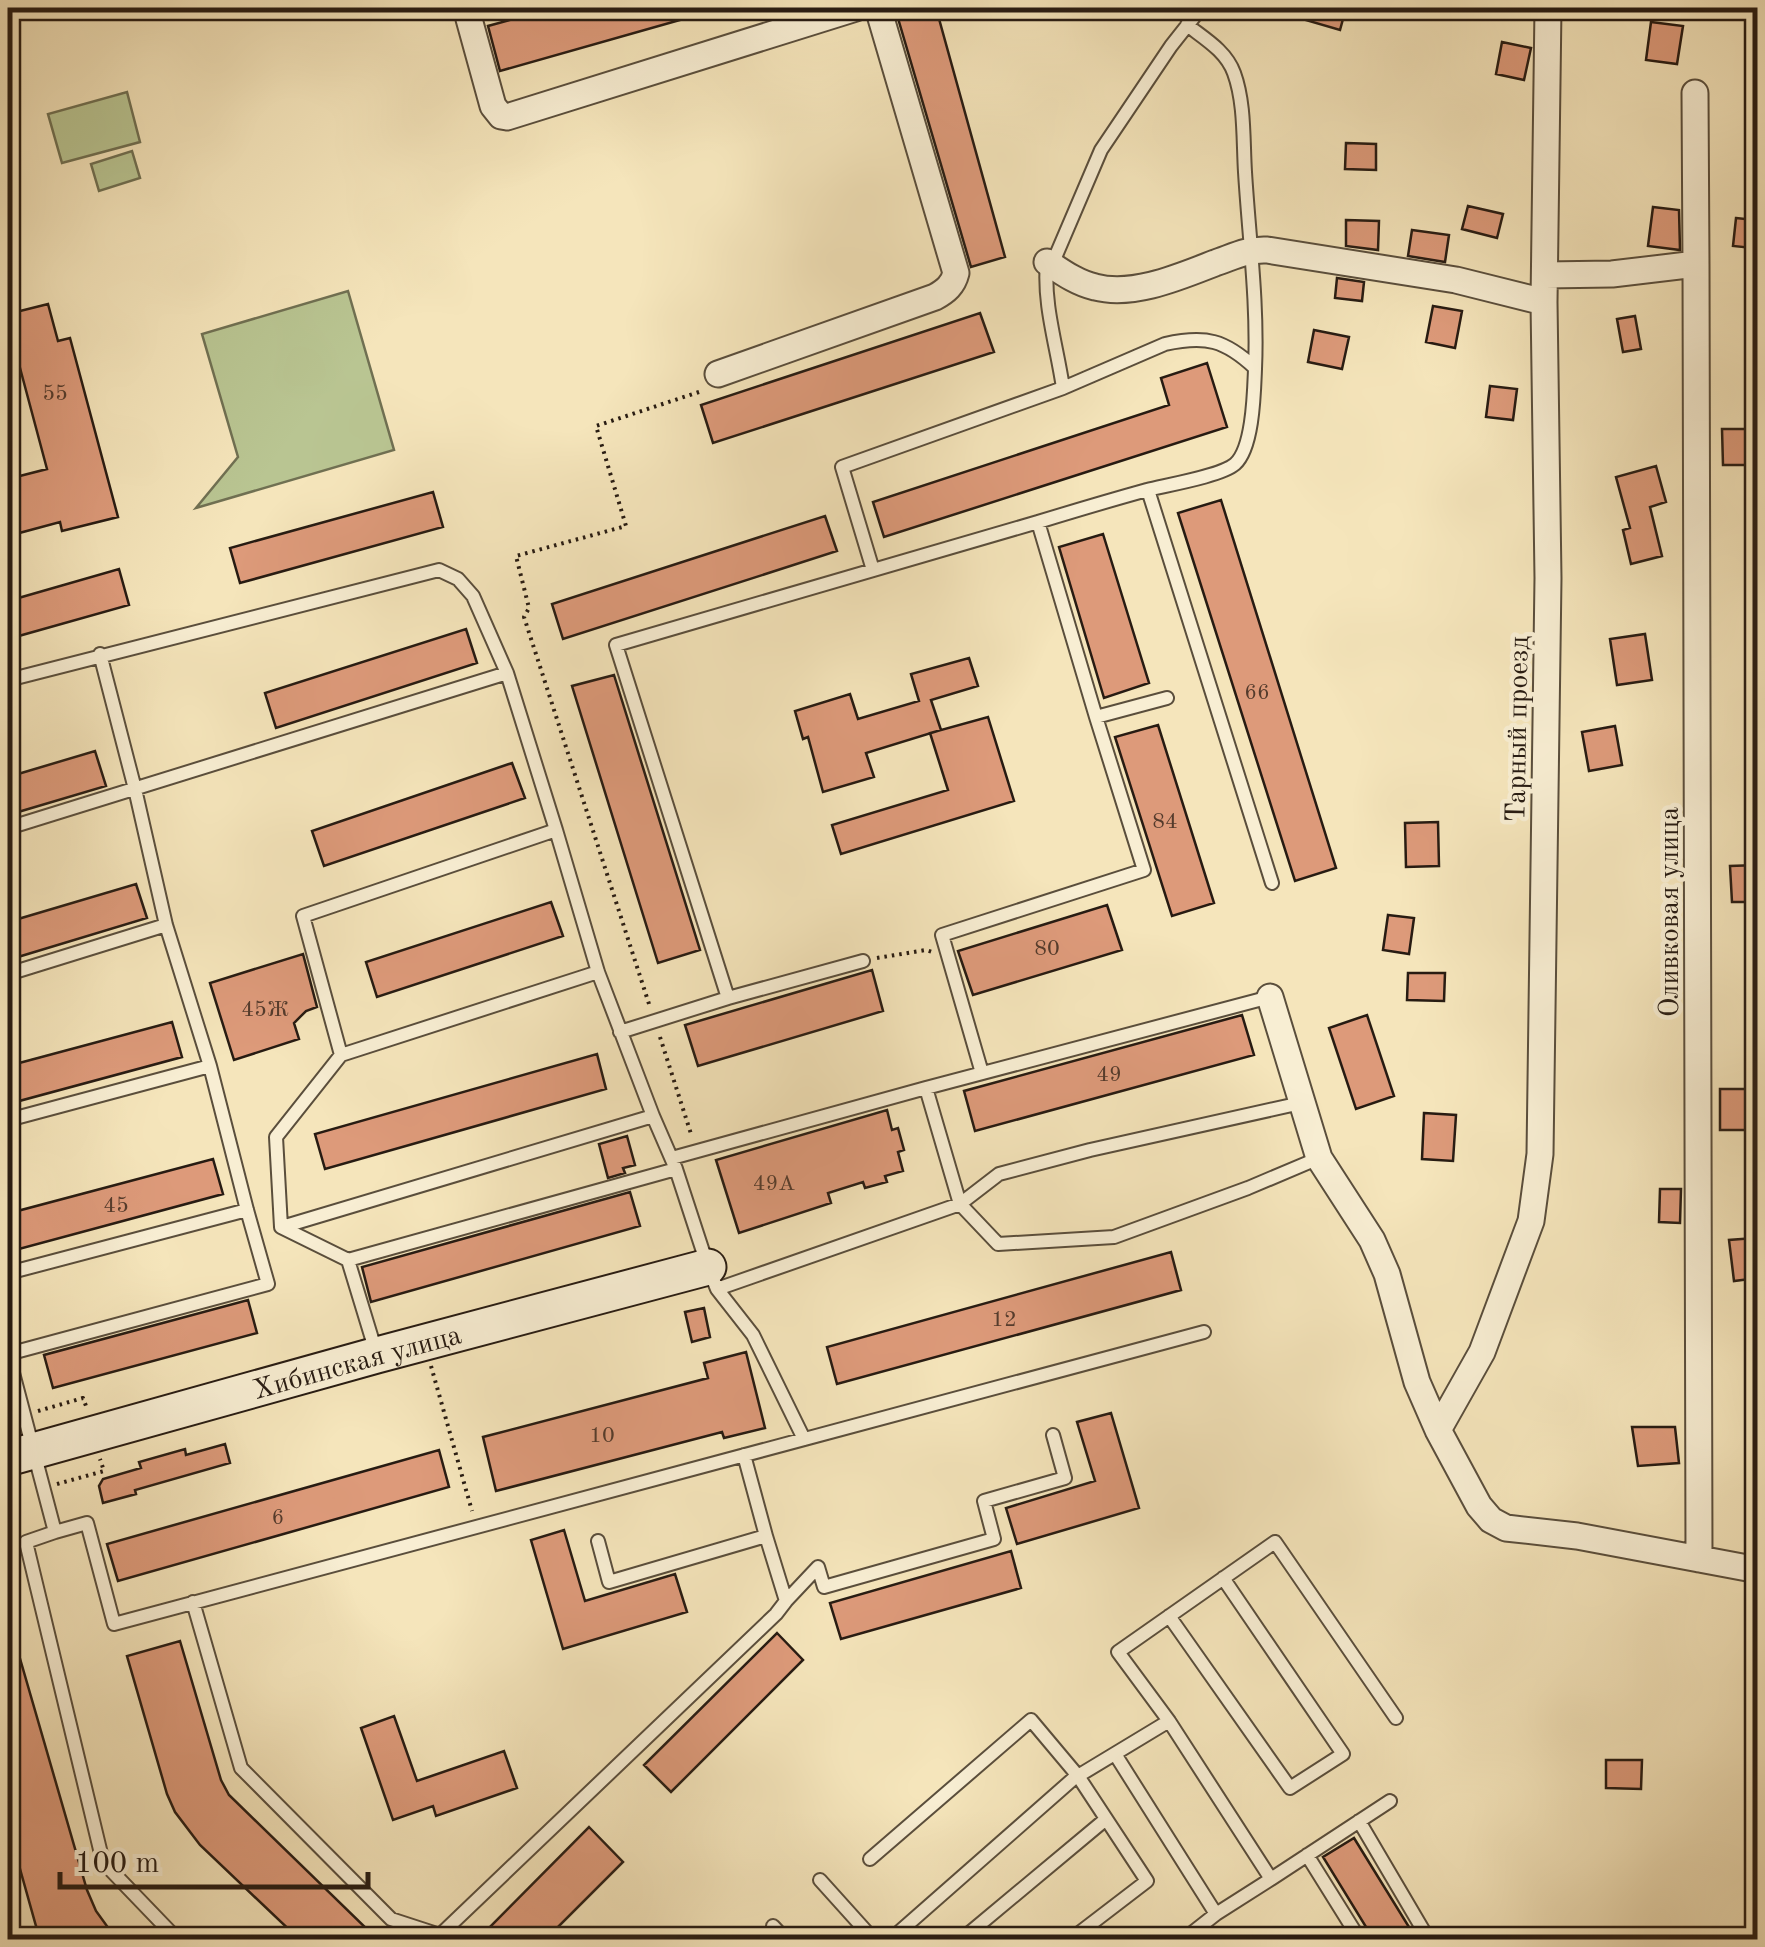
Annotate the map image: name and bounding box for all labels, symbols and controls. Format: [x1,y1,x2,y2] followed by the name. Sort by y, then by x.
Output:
[42,383,68,405] house number: 55
[1503,636,1535,822] street label: Тарный проезд
[1244,682,1270,704] house number: 66
[1657,807,1685,1017] street label: Оливковая улица
[1152,811,1178,833] house number: 84
[1034,938,1060,960] house number: 80
[241,999,289,1021] house number: 45Ж
[1096,1064,1122,1086] house number: 49
[753,1173,795,1195] house number: 49А
[103,1195,129,1217] house number: 45
[991,1309,1017,1331] house number: 12
[250,1322,465,1406] street label: Хибинская улица
[589,1425,615,1447] house number: 10
[272,1507,284,1529] house number: 6
[60,1827,368,1889] scale bar
[75,1849,159,1879] text: 100 m

